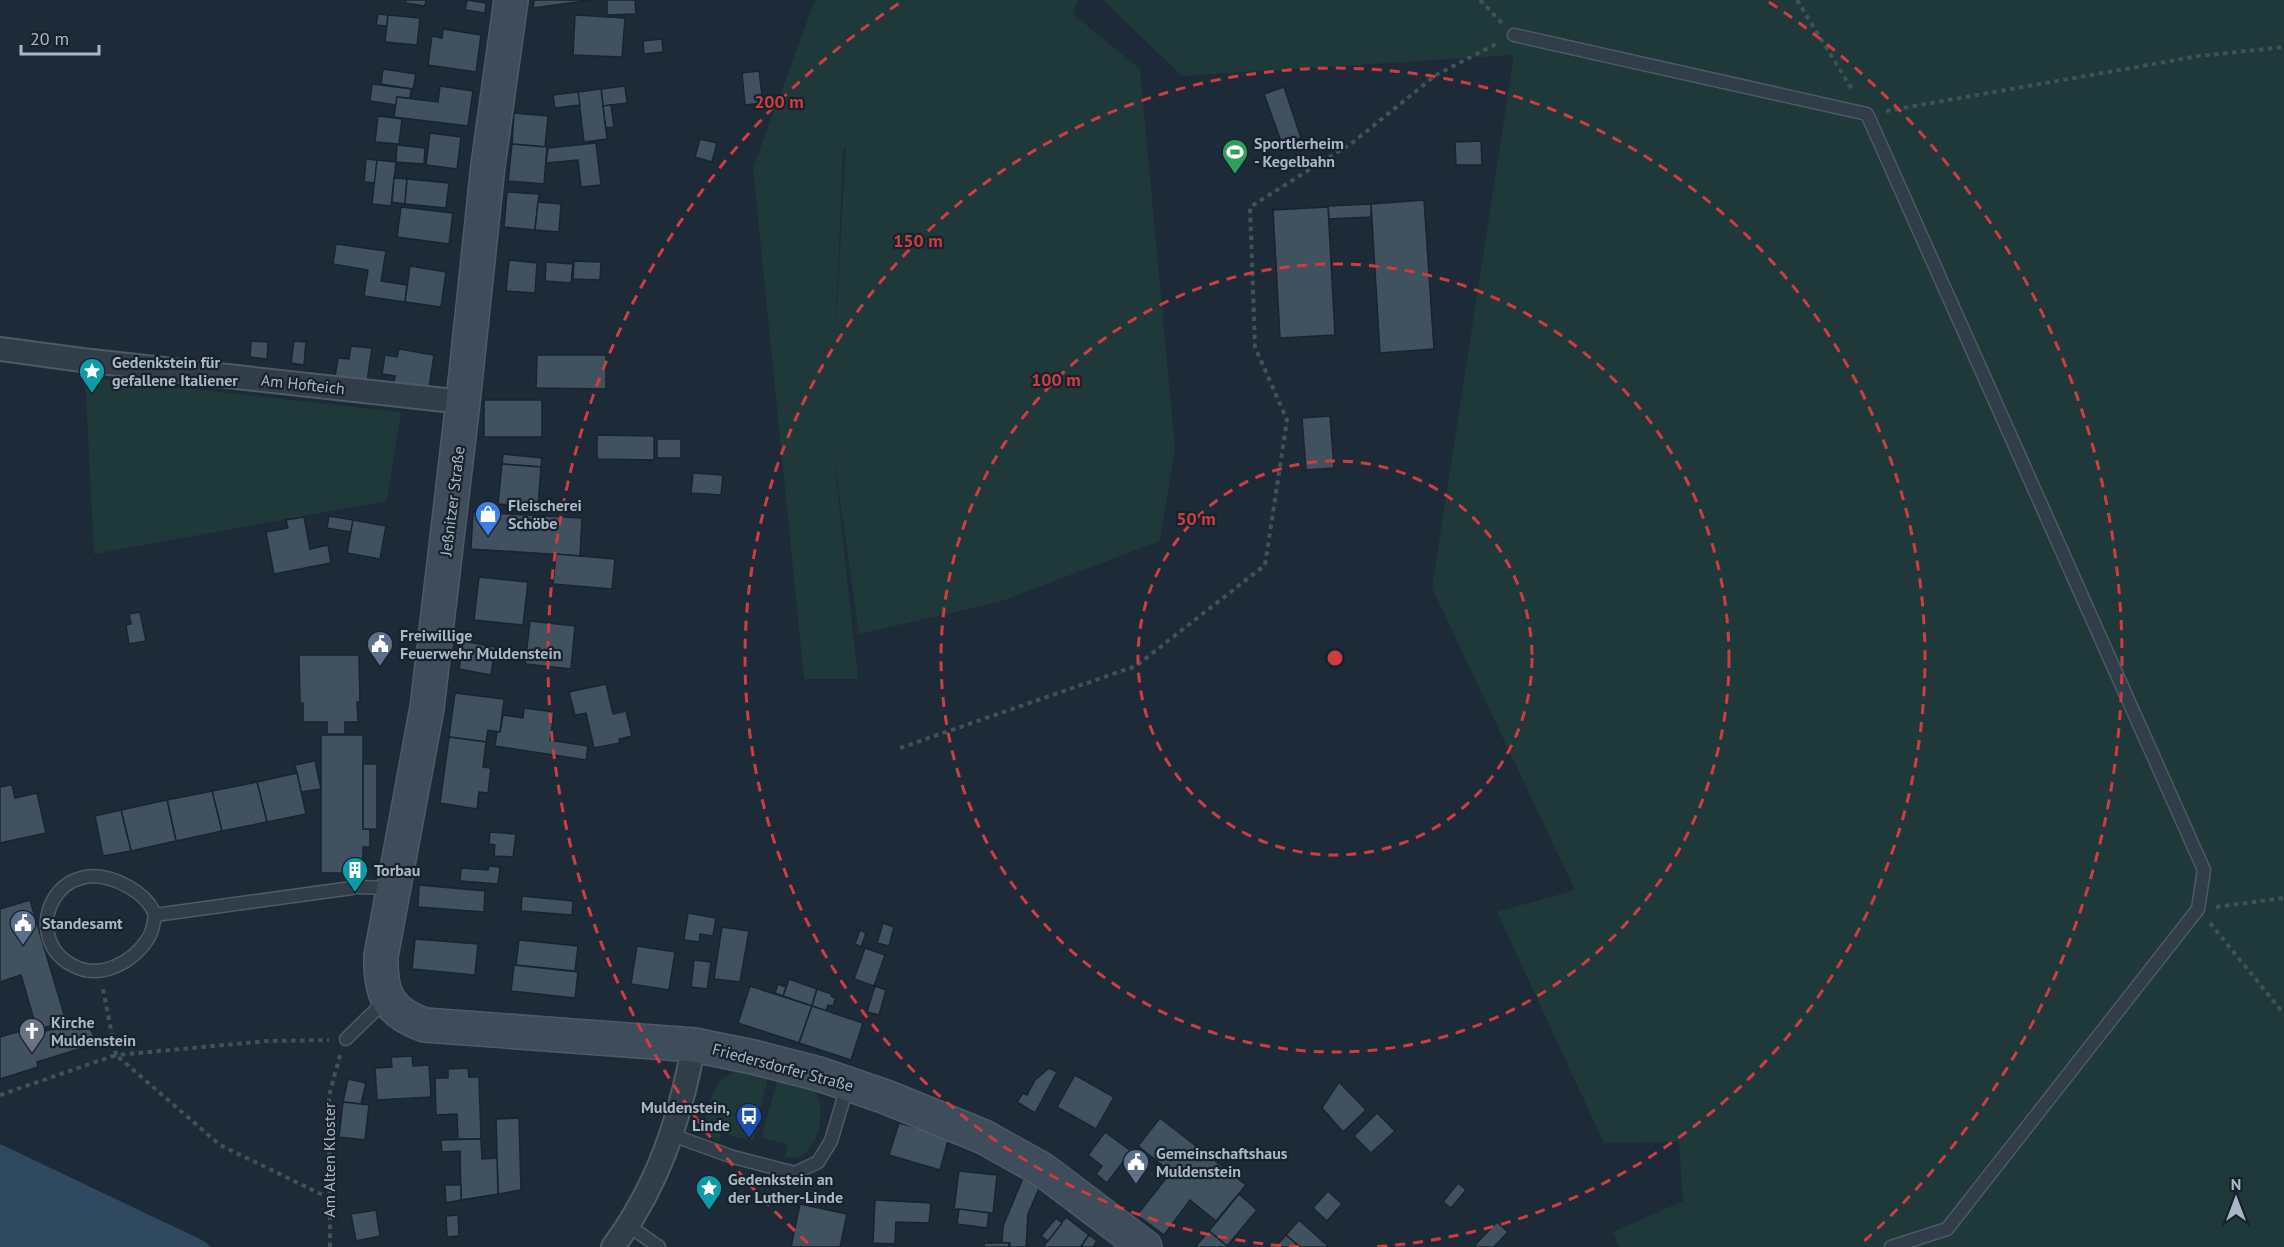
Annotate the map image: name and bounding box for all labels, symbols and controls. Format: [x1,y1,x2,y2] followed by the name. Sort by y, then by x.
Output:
[21,18,99,56] scale bar
[30,27,69,50] text: 20 m
[754,90,804,113] text: 200 m
[1254,133,1344,171] place label: Sportlerheim - Kegelbahn
[1220,137,1250,175] sports icon: Sportlerheim - Kegelbahn
[893,229,943,252] text: 150 m
[112,352,238,390] place label: Gedenkstein für gefallene Italiener
[77,356,107,394] place icon: Gedenkstein für gefallene Italiener
[1031,368,1081,391] text: 100 m
[260,370,346,398] street label: Am Hofteich
[435,445,469,558] street label: Jeßnitzer Straße
[508,495,582,533] place label: Fleischerei Schöbe
[473,499,503,537] shop icon: Fleischerei Schöbe
[1176,507,1216,530] text: 50 m
[400,625,562,663] place label: Freiwillige Feuerwehr Muldenstein
[365,629,395,667] public building icon: Freiwillige Feuerwehr Muldenstein
[1325,648,1345,668] centre of rings
[340,855,370,893] building icon: Torbau
[374,860,420,880] place label: Torbau
[8,908,38,946] public building icon: Standesamt
[42,913,123,933] place label: Standesamt
[51,1012,136,1050] place label: Kirche Muldenstein
[17,1016,47,1054] church icon: Kirche Muldenstein
[710,1039,856,1095] street label: Friedersdorfer Straße
[641,1097,730,1135] place label: Muldenstein, Linde
[734,1101,764,1139] bus stop icon: Muldenstein, Linde
[319,1102,339,1218] street label: Am Alten Kloster
[1156,1143,1288,1181] place label: Gemeinschaftshaus Muldenstein
[1121,1147,1151,1185] public building icon: Gemeinschaftshaus Muldenstein
[728,1169,843,1207] place label: Gedenkstein an der Luther-Linde
[2206,1169,2266,1229] north arrow
[694,1173,724,1211] place icon: Gedenkstein an der Luther-Linde
[2231,1174,2241,1194] text: N

